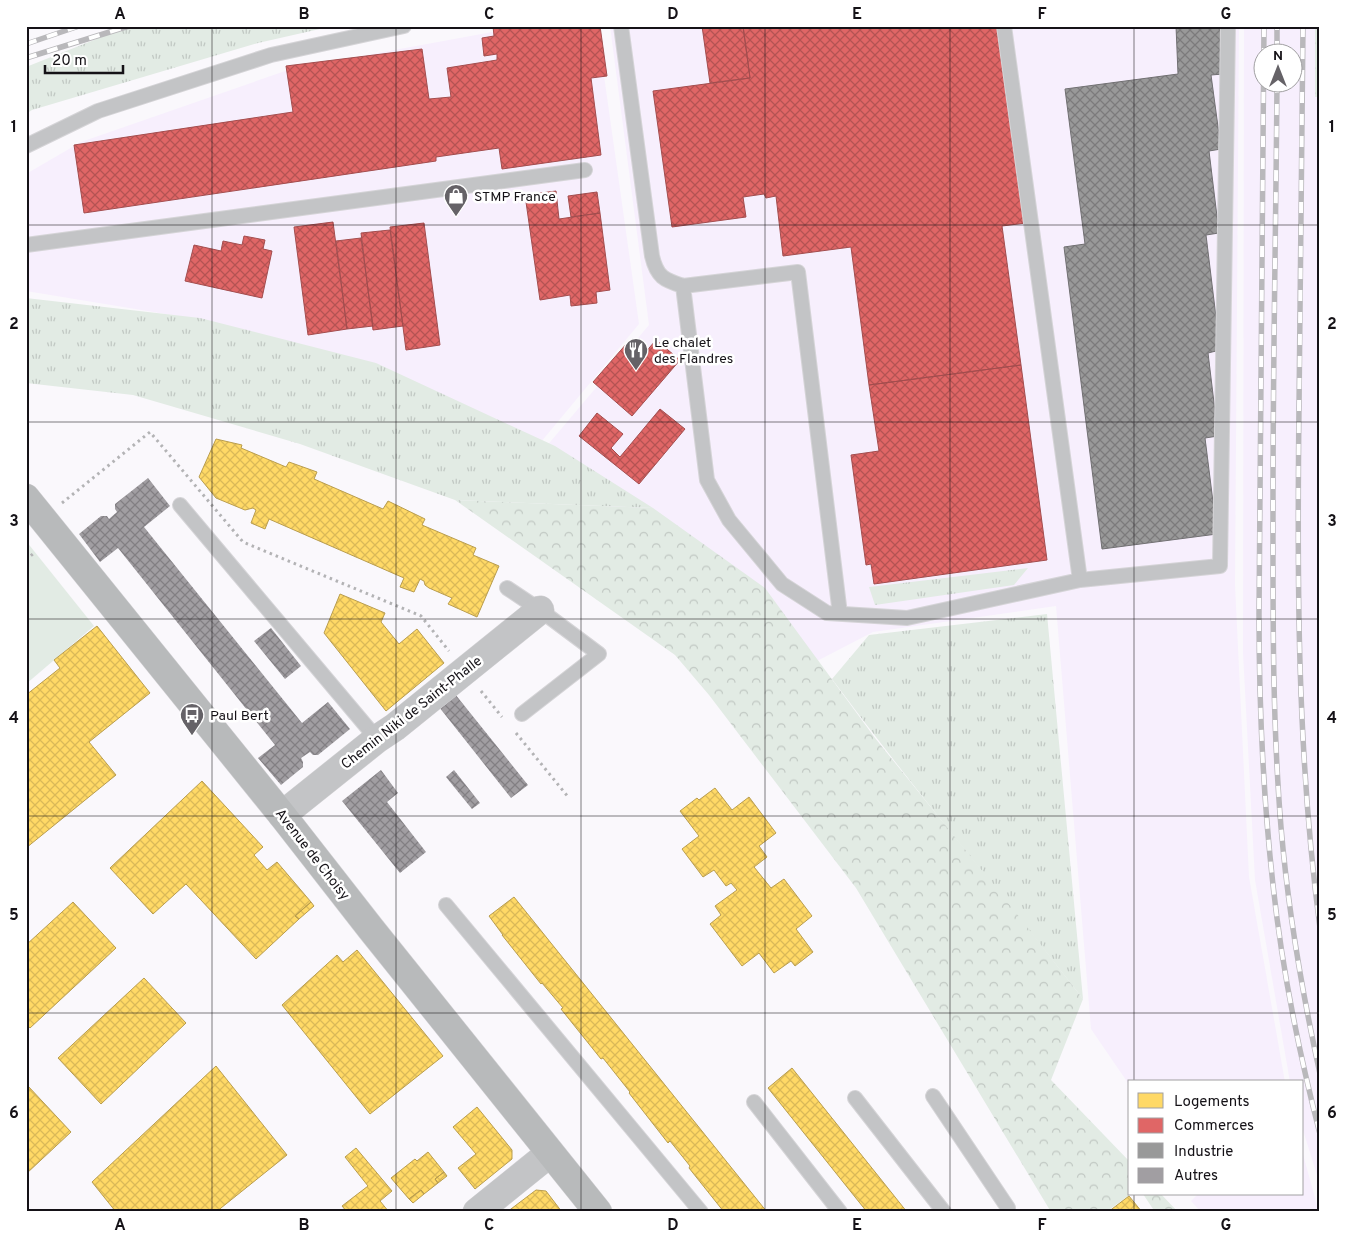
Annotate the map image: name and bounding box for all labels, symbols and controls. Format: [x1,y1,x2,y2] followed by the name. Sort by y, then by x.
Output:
[114,5,126,25] text: A
[298,5,310,25] text: B
[484,5,494,25] text: C
[667,5,679,25] text: D
[852,5,862,25] text: E
[1037,5,1047,25] text: F
[1221,5,1231,25] text: G
[45,42,122,74] scale bar
[1254,42,1304,92] north arrow
[1273,48,1283,65] text: N
[52,52,87,71] text: 20 m
[11,118,17,138] text: 1
[1329,118,1335,138] text: 1
[443,183,469,217] shop icon: STMP France
[474,189,556,206] place label: STMP France
[9,315,19,335] text: 2
[1327,315,1337,335] text: 2
[654,335,733,368] place label: Le chalet des Flandres
[623,337,649,371] restaurant icon: Le chalet des Flandres
[9,512,19,532] text: 3
[1327,512,1337,532] text: 3
[338,653,486,773] street label: Chemin Niki de Saint-Phalle
[179,702,205,736] bus stop icon: Paul Bert
[210,708,269,725] place label: Paul Bert
[9,709,19,729] text: 4
[1327,709,1337,729] text: 4
[271,806,353,904] street label: Avenue de Choisy
[9,906,19,926] text: 5
[1327,906,1337,926] text: 5
[1128,1080,1304,1196] legend
[1174,1093,1250,1112] text: Logements
[9,1104,19,1124] text: 6
[1327,1104,1337,1124] text: 6
[1174,1117,1254,1136] text: Commerces
[1174,1143,1233,1162] text: Industrie
[1174,1167,1218,1186] text: Autres
[114,1216,126,1236] text: A
[298,1216,310,1236] text: B
[484,1216,494,1236] text: C
[667,1216,679,1236] text: D
[852,1216,862,1236] text: E
[1037,1216,1047,1236] text: F
[1221,1216,1231,1236] text: G

